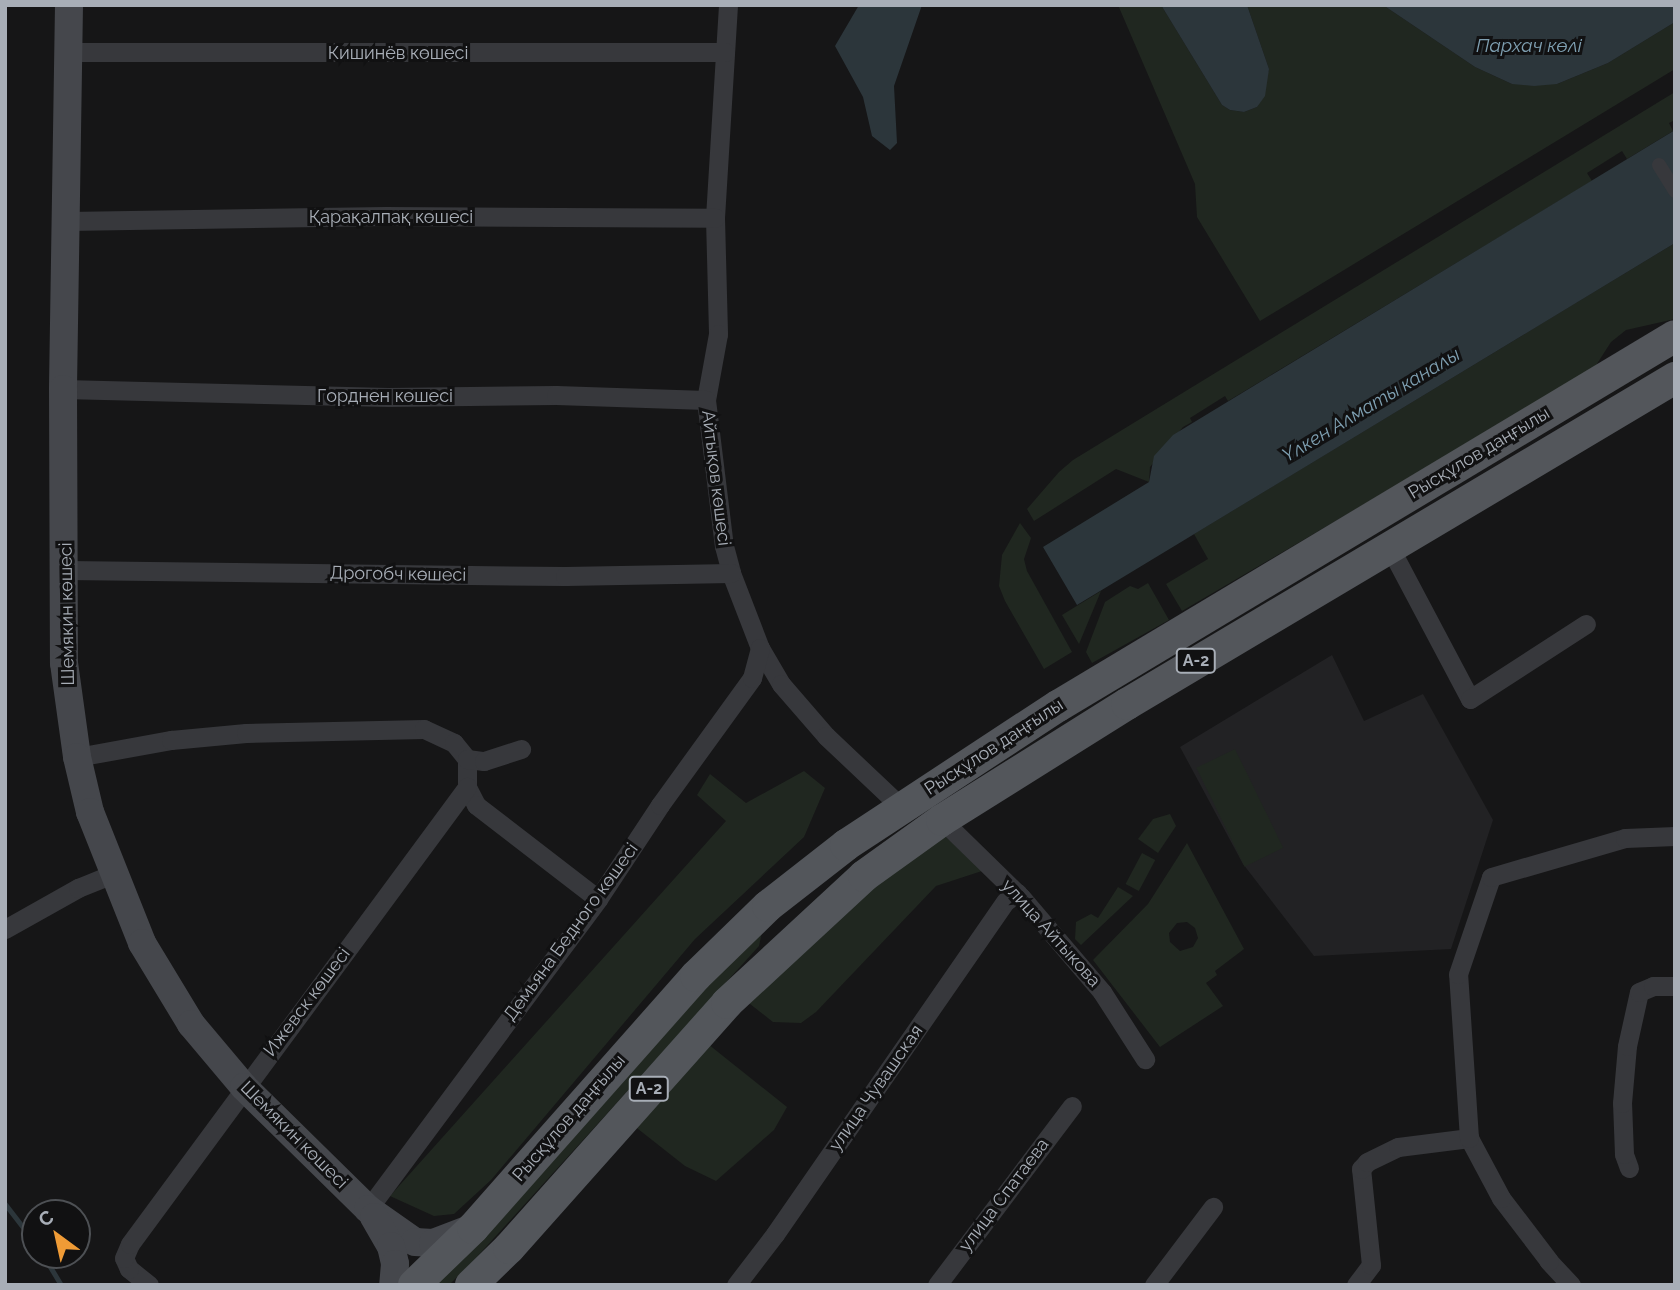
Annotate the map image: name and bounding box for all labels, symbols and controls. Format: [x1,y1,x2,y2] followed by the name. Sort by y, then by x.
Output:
[1476,35,1582,57] water label: Пархач көлі
[328,42,468,64] street label: Кишинёв көшесі
[309,206,473,228] street label: Қарақалпақ көшесі
[1278,343,1464,467] water label: Үлкен Алматы каналы
[317,385,453,407] street label: Горднен көшесі
[1404,402,1554,504] street label: Рысқұлов даңғылы
[697,409,735,547] street label: Айтықов көшесі
[55,542,79,686] street label: Шемякин көшесі
[330,562,466,586] street label: Дрогобч көшесі
[1175,648,1217,674] road number: A-2
[921,694,1067,800] street label: Рысқұлов даңғылы
[499,839,643,1025] street label: Демьяна Бедного көшесі
[997,874,1105,992] street label: улица Айтыкова
[259,944,355,1060] street label: Ижевск көшесі
[824,1021,928,1155] street label: улица Чувашская
[508,1050,630,1186] street label: Рысқұлов даңғылы
[236,1077,352,1193] street label: Шемякин көшесі
[628,1077,670,1102] road number: A-2
[954,1134,1054,1256] street label: улица Спатаева
[21,1199,91,1269] north arrow
[34,1205,57,1231] text: С

